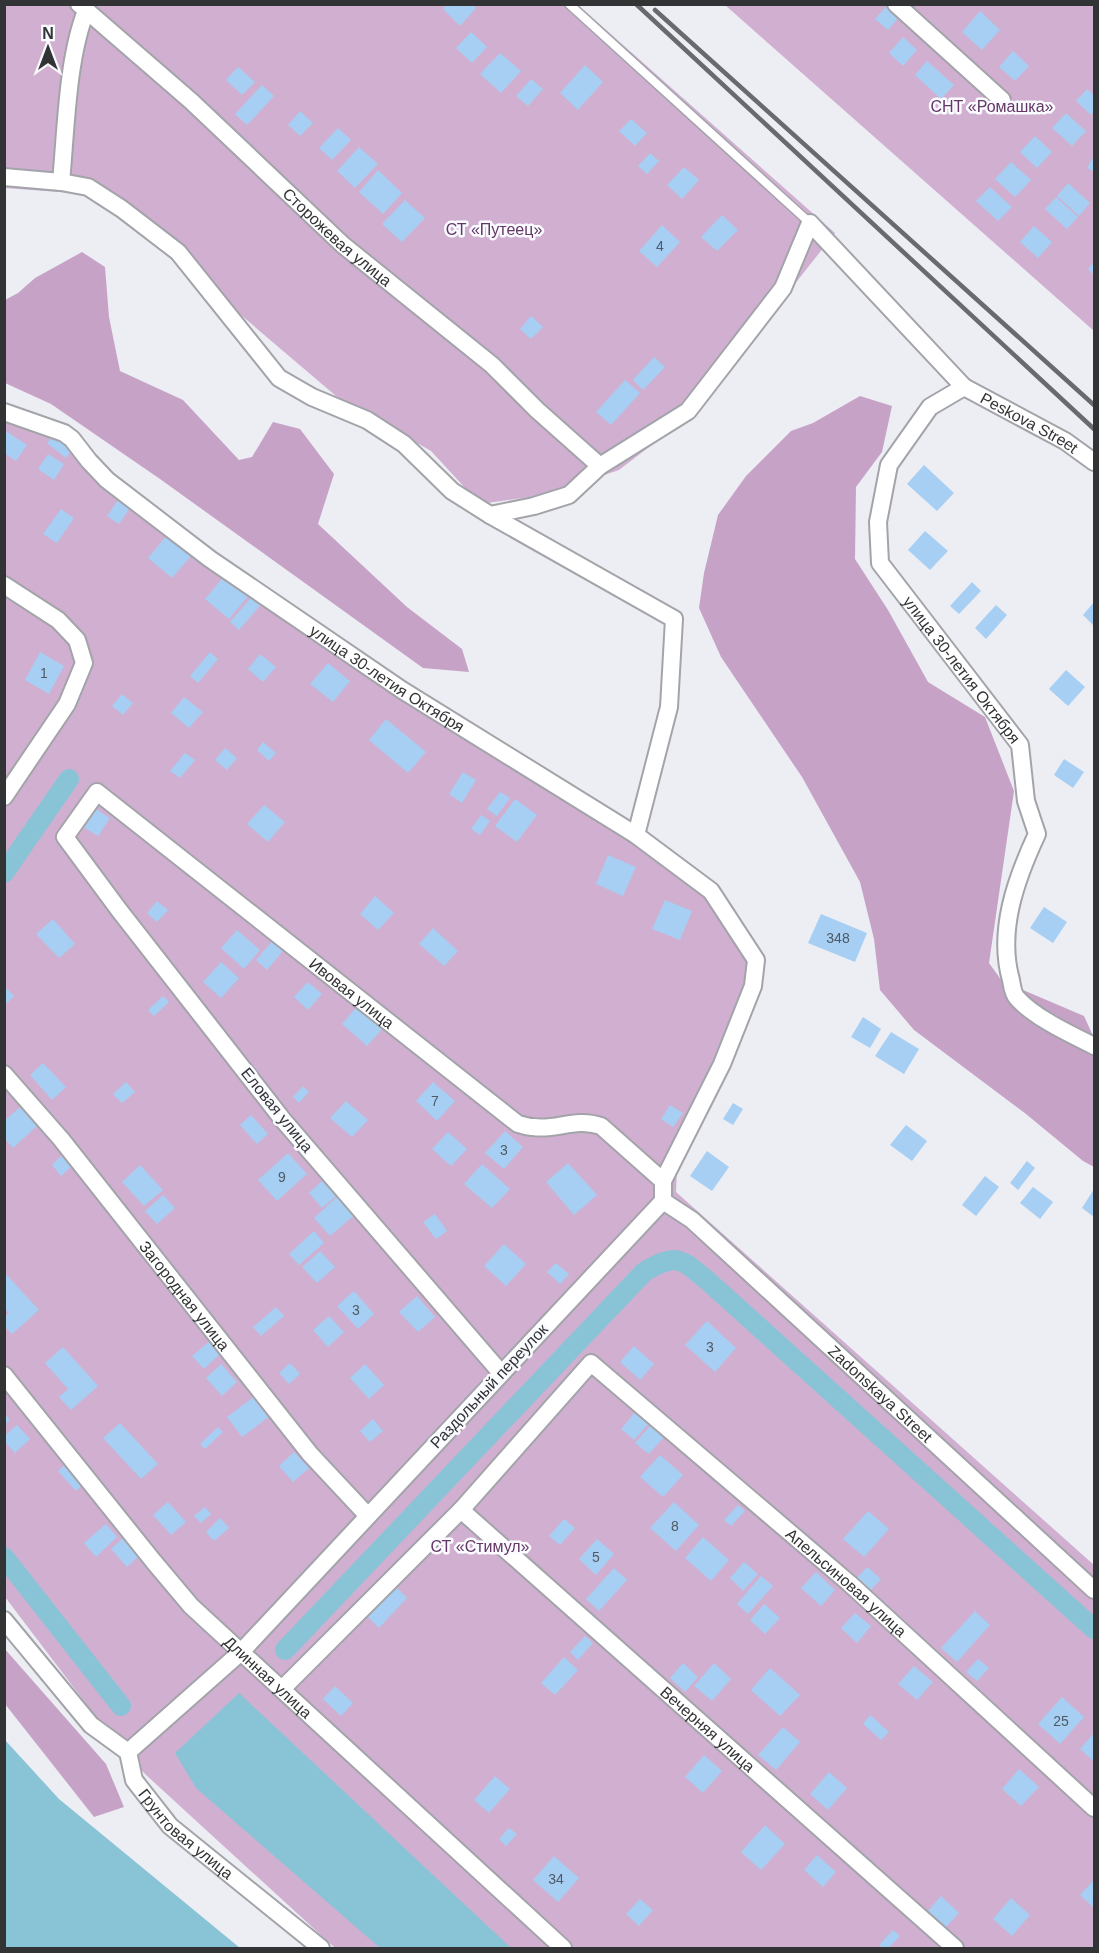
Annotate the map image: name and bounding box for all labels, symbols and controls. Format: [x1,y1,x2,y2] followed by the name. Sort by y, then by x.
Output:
[18,18,78,78] north arrow
[42,25,54,42] text: N
[931,98,1054,115] park label: СНТ «Ромашка»
[280,184,395,289] street label: Сторожевая улица
[446,221,542,238] park label: СТ «Путеец»
[656,238,664,254] house number: 4
[978,389,1082,457] street label: Peskova Street
[900,593,1024,746] street label: улица 30-летия Октября
[307,621,467,735] street label: улица 30-летия Октября
[40,665,48,681] house number: 1
[826,930,850,946] house number: 348
[306,954,398,1032] street label: Ивовая улица
[238,1064,316,1156] street label: Еловая улица
[431,1093,439,1109] house number: 7
[500,1142,508,1158] house number: 3
[278,1169,286,1185] house number: 9
[136,1237,233,1354] street label: Загородная улица
[352,1302,360,1318] house number: 3
[427,1320,552,1452] street label: Раздольный переулок
[706,1339,714,1355] house number: 3
[825,1342,936,1446] street label: Zadonskaya Street
[671,1518,679,1534] house number: 8
[783,1525,910,1640] street label: Апельсиновая улица
[430,1538,530,1555] park label: СТ «Стимул»
[592,1549,600,1565] house number: 5
[221,1632,316,1721] street label: Длинная улица
[657,1683,758,1775] street label: Вечерняя улица
[1053,1713,1069,1729] house number: 25
[136,1785,237,1882] street label: Грунтовая улица
[548,1871,564,1887] house number: 34

